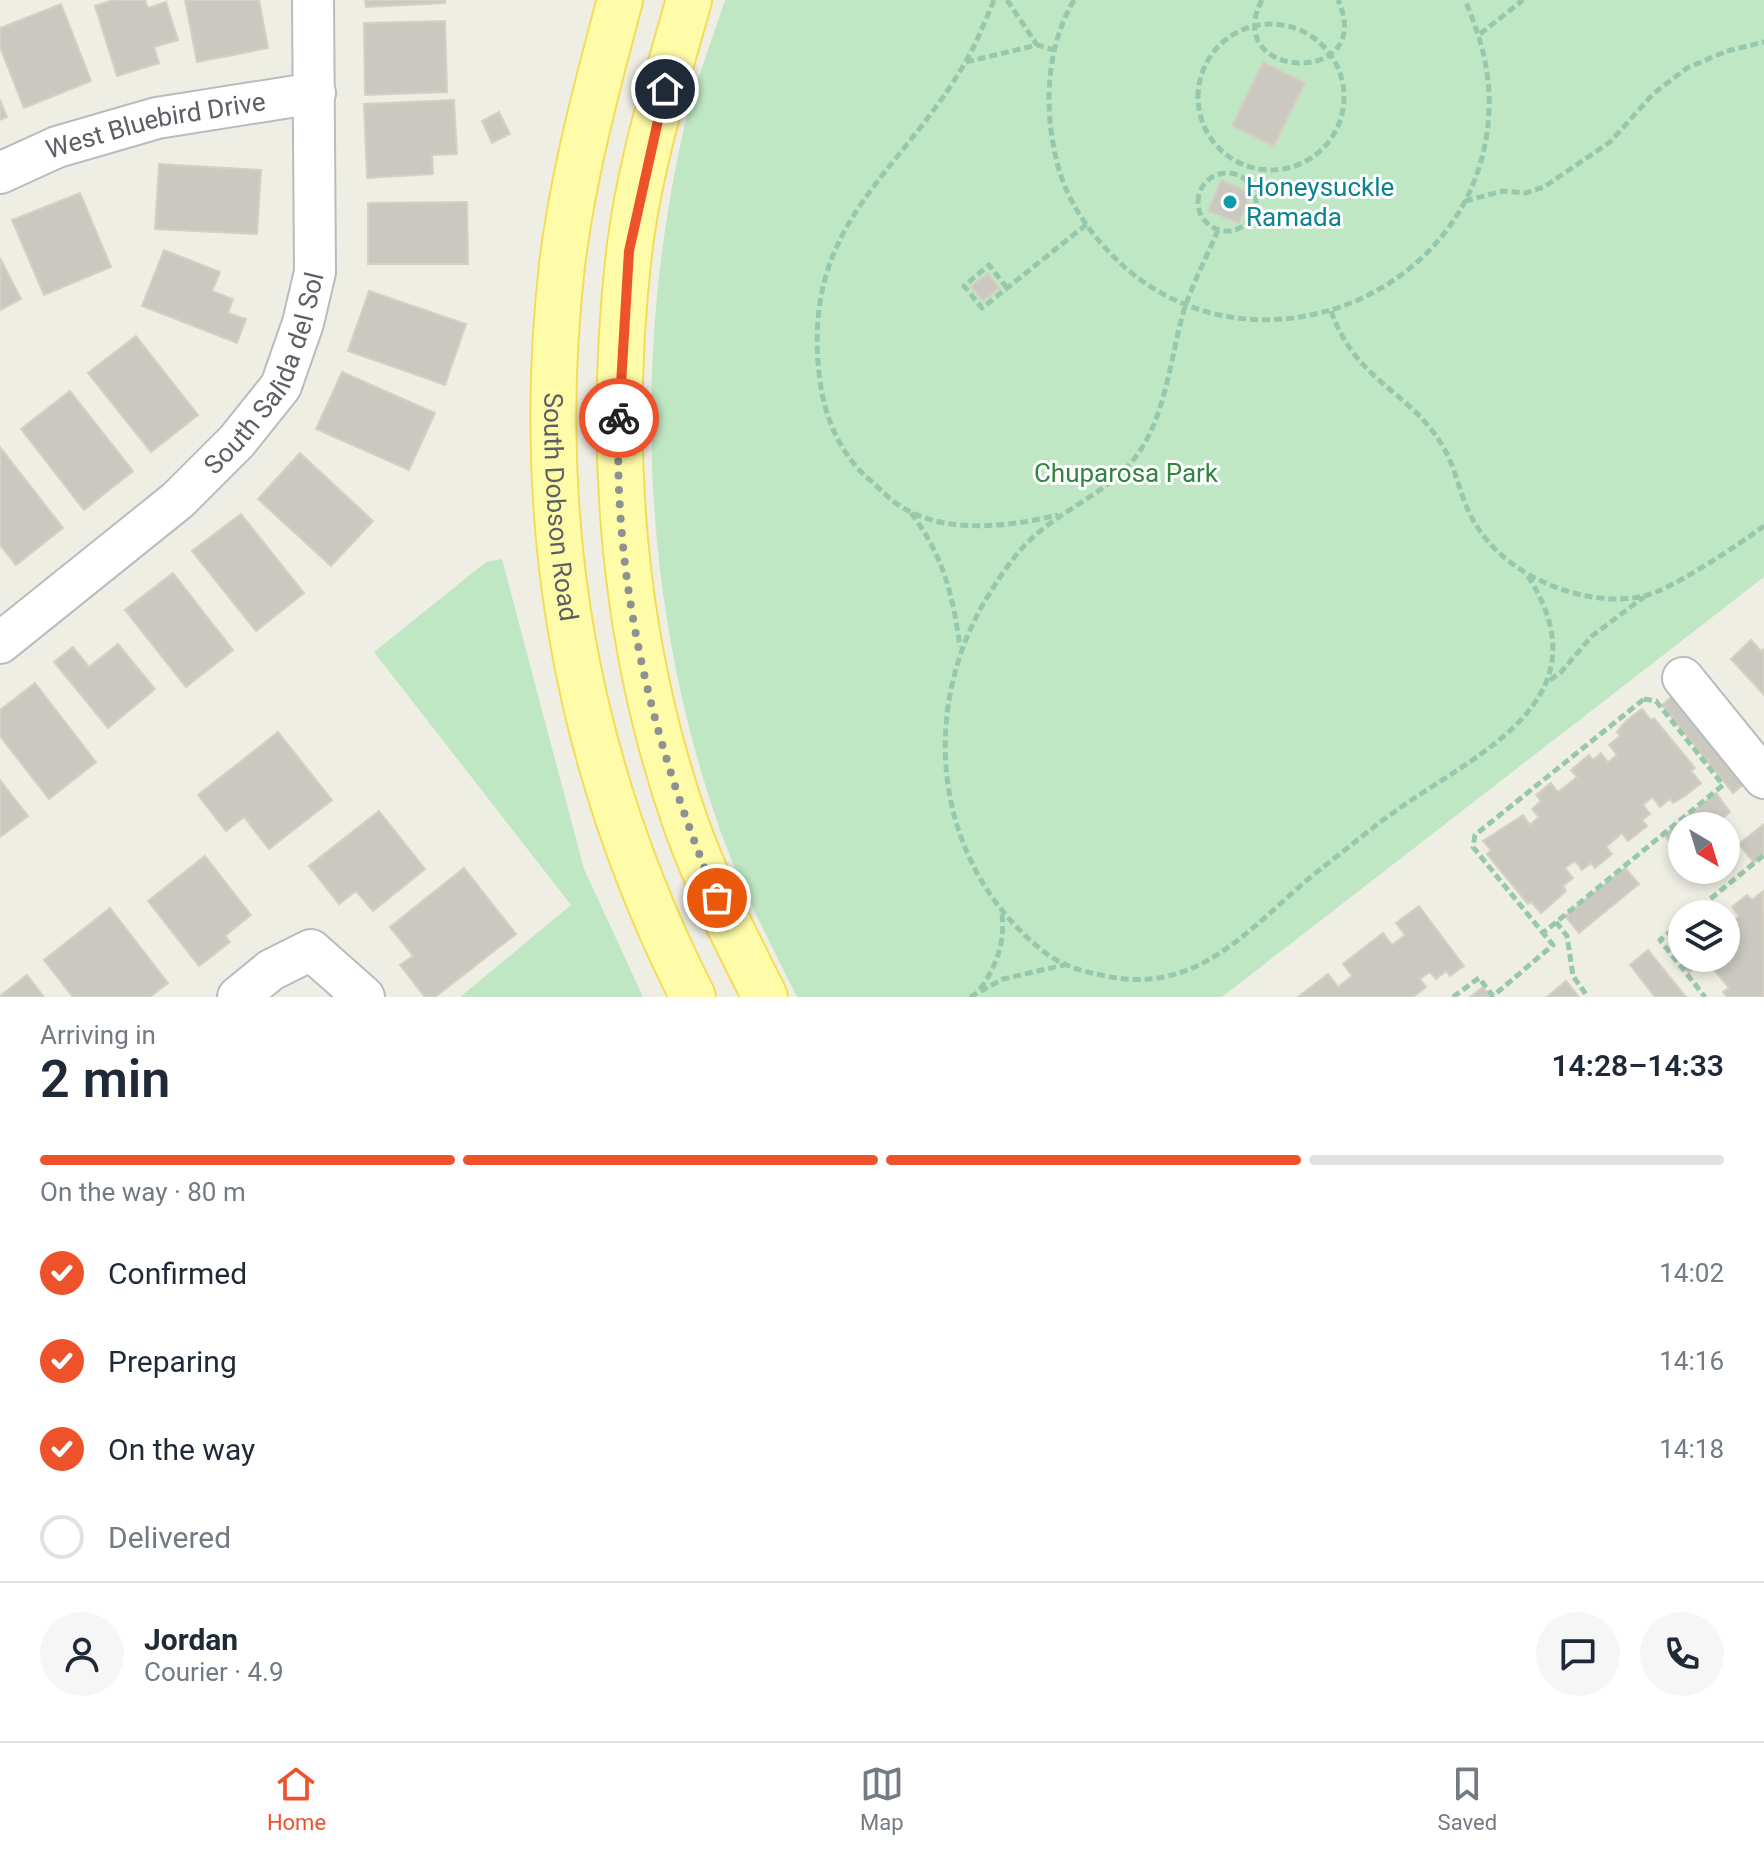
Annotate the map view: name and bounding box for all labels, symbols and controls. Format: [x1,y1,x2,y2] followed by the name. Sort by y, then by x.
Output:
[631,55,699,123] pin
[643,67,687,111] icon: home
[42,86,268,164] street label: West Bluebird Drive
[1246,172,1394,232] place label: Honeysuckle Ramada
[1221,193,1239,211] marker: Honeysuckle Ramada
[198,269,329,480] street label: South Salida del Sol
[579,378,659,458] courier
[538,392,584,623] street label: South Dobson Road
[597,396,641,440] icon: bike
[1034,458,1219,488] park label: Chuparosa Park
[1668,812,1740,884] north arrow
[1668,812,1740,972] map controls
[683,864,751,932] pin
[695,876,739,920] icon: bag
[1668,900,1740,972] button: layers
[40,1020,156,1050] text: Arriving in
[1551,1048,1724,1083] text: 14:28–14:33
[40,1049,170,1110] text: 2 min
[40,1177,246,1207] text: On the way · 80 m
[40,1251,84,1295] icon: check
[108,1256,247,1291] text: Confirmed
[1659,1258,1724,1288] text: 14:02
[40,1339,84,1383] icon: check
[108,1344,237,1379] text: Preparing
[1659,1346,1724,1376] text: 14:16
[40,1427,84,1471] icon: check
[108,1432,255,1467] text: On the way
[1659,1434,1724,1464] text: 14:18
[108,1520,231,1555] text: Delivered
[40,1612,124,1696] button: person
[1536,1612,1620,1696] button: chat
[1640,1612,1724,1696] button: phone
[144,1622,238,1657] text: Jordan
[144,1657,284,1687] text: Courier · 4.9
[267,1762,326,1835] tab: Home
[860,1762,904,1835] tab: Map
[1438,1762,1497,1835] tab: Saved

